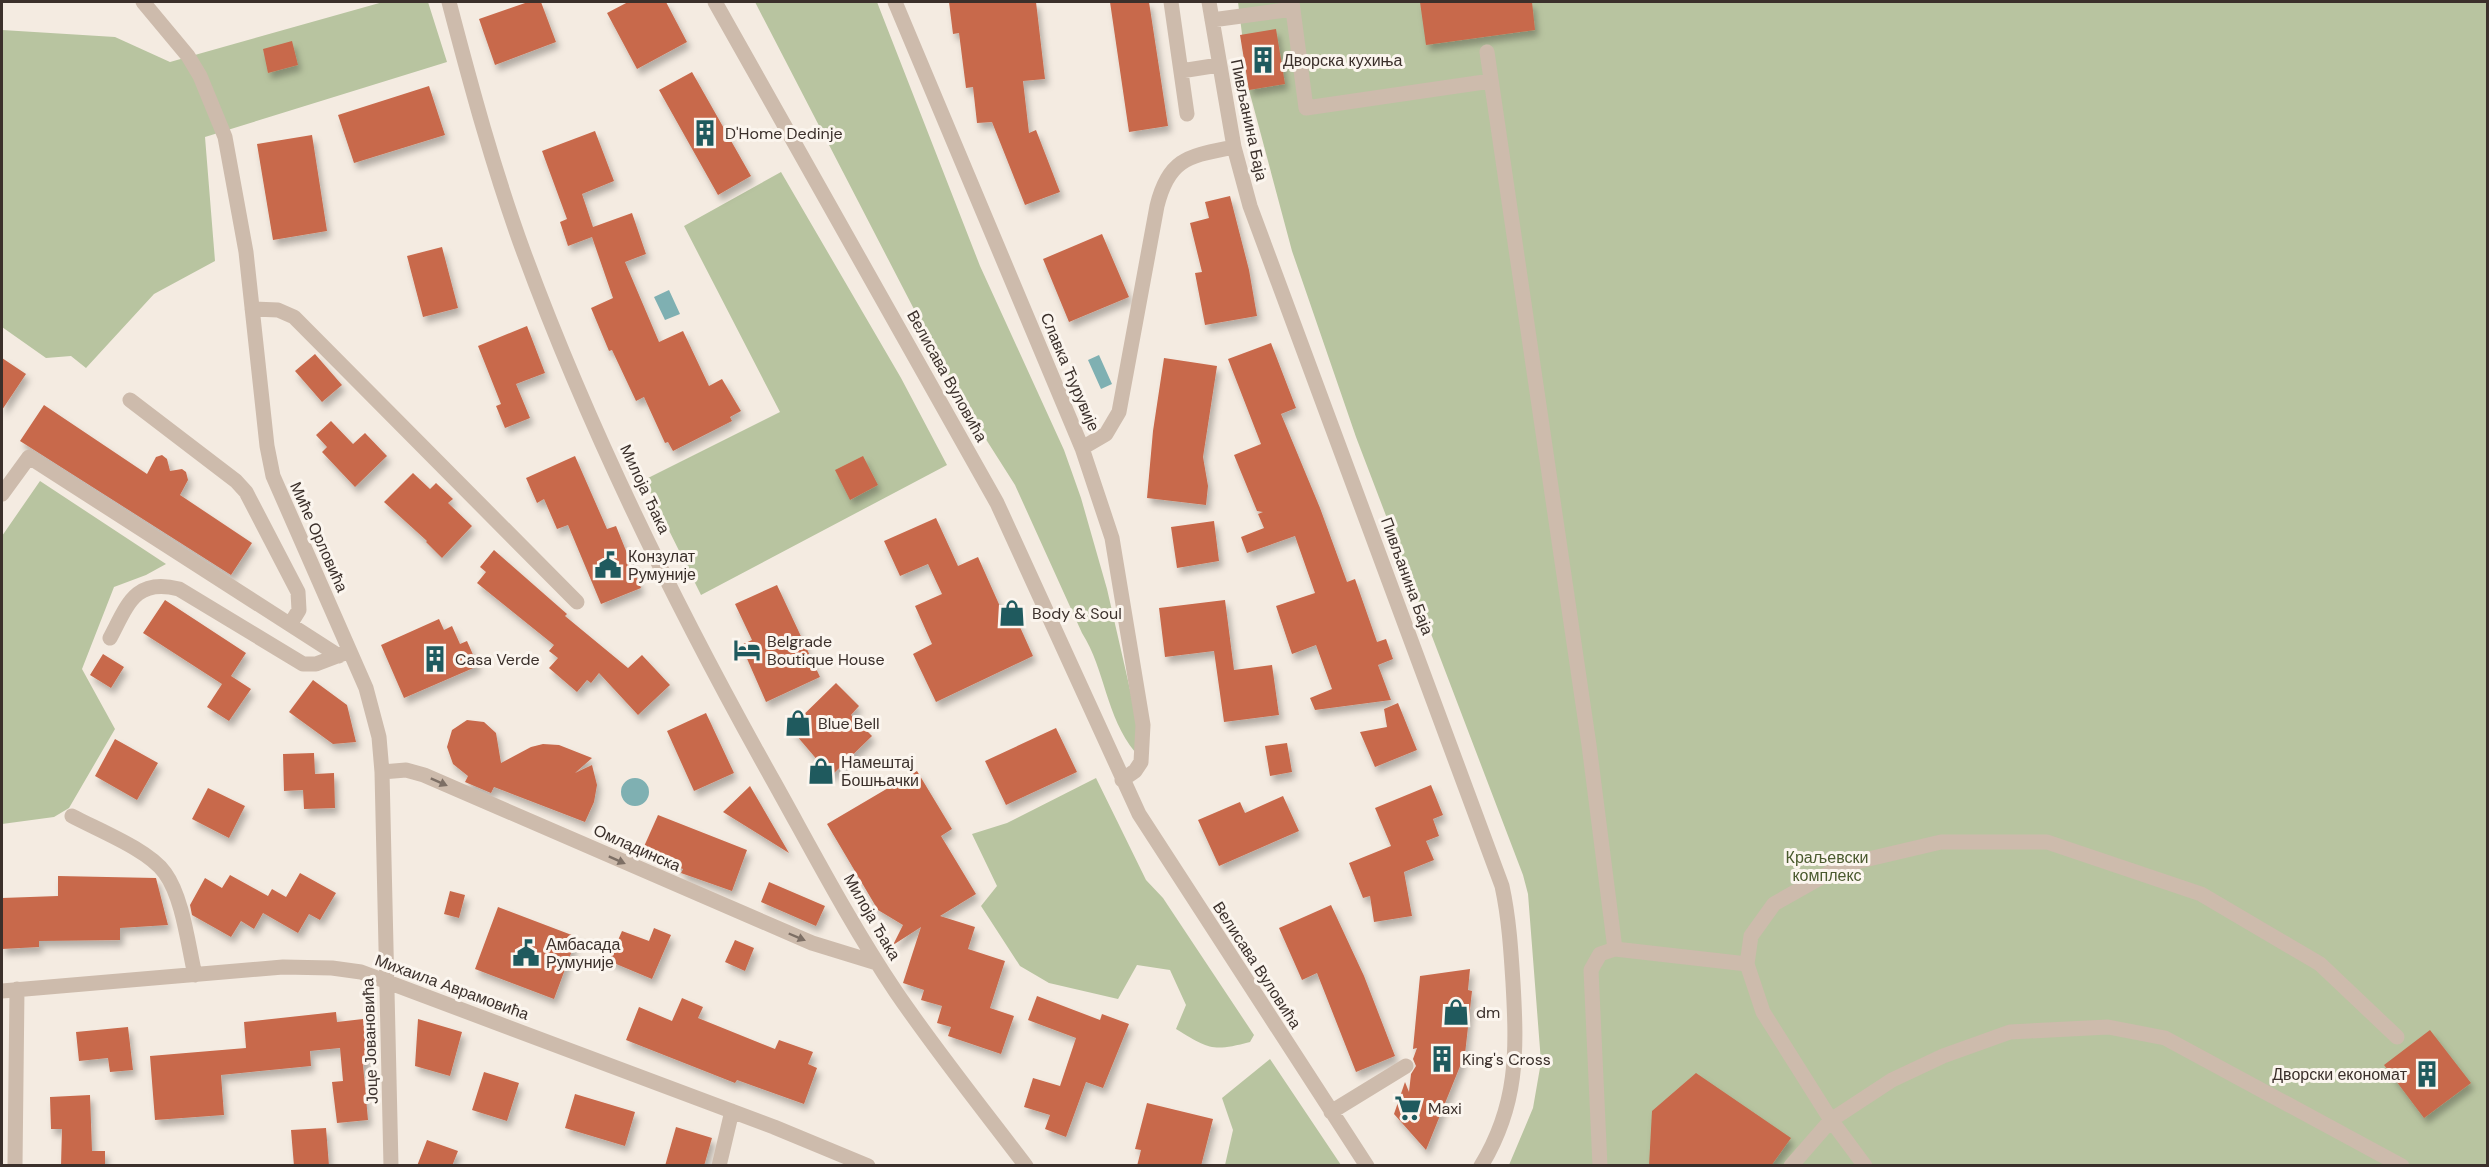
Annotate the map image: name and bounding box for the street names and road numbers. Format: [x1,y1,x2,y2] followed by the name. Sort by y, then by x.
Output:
[1226,57,1272,183] street label: Пивљанина Баја
[902,306,992,446] street label: Велисава Вуловића
[1036,309,1104,435] street label: Славка Ћурувије
[615,441,675,537] street label: Милоја Ђака
[285,478,353,596] street label: Миће Орловића
[1376,514,1438,638] street label: Пивљанина Баја
[590,819,684,877] street label: Омладинска
[839,870,905,964] street label: Милоја Ђака
[1208,897,1306,1033] street label: Велисава Вуловића
[372,949,532,1025] street label: Михаила Аврамовића
[357,978,383,1104] street label: Јоце Јовановића

